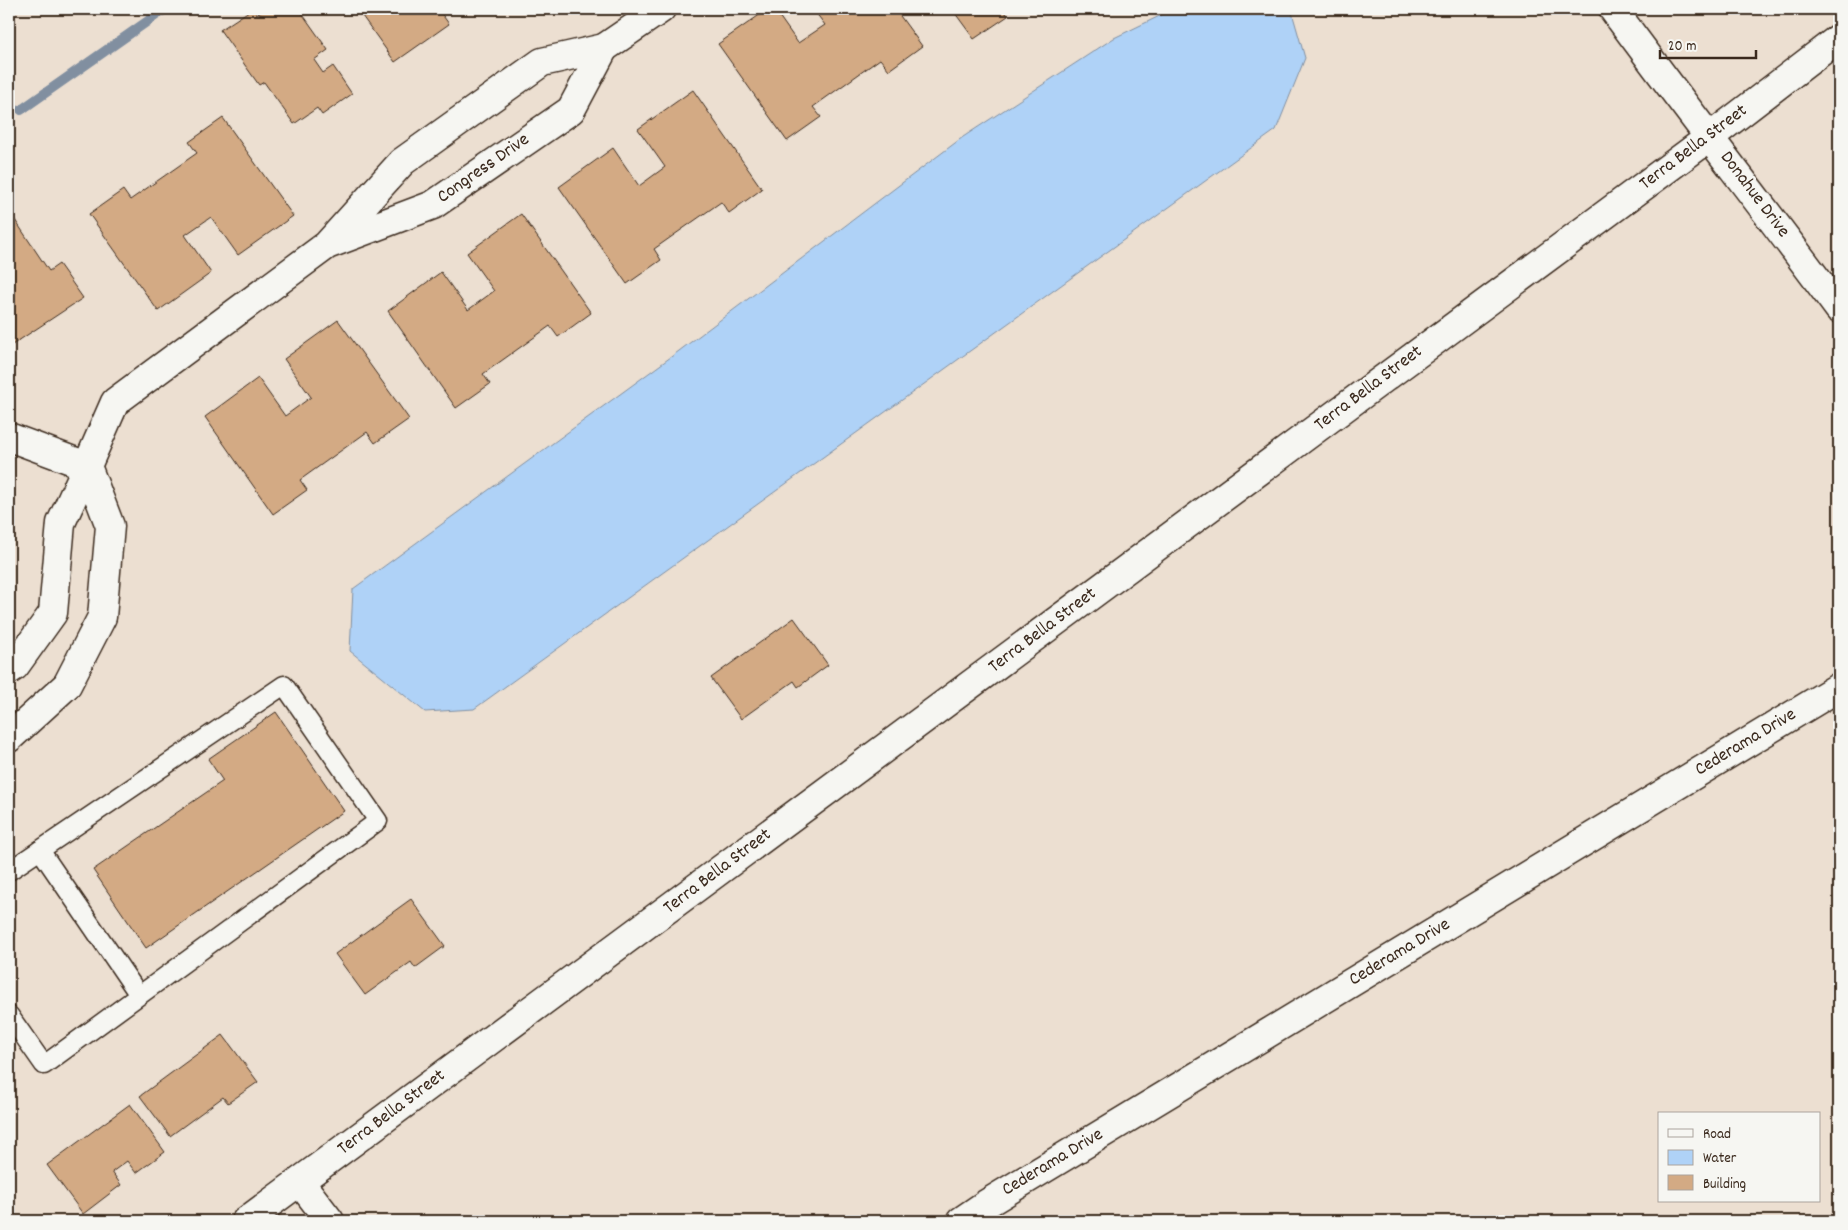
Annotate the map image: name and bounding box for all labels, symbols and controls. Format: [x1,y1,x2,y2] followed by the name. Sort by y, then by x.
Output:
[1660,28,1757,60] scale bar
[1668,36,1696,58] text: 20 m
[1634,98,1754,198] street label: Terra Bella Street
[432,127,536,211] street label: Congress Drive
[1712,146,1796,244] street label: Donahue Drive
[1309,339,1429,439] street label: Terra Bella Street
[983,581,1103,681] street label: Terra Bella Street
[1690,702,1802,784] street label: Cederama Drive
[658,822,778,922] street label: Terra Bella Street
[1344,912,1456,994] street label: Cederama Drive
[332,1063,452,1163] street label: Terra Bella Street
[1658,1112,1820,1202] legend
[997,1122,1109,1204] street label: Cederama Drive
[1703,1124,1731,1146] text: Road
[1703,1148,1737,1170] text: Water
[1703,1174,1746,1196] text: Building

